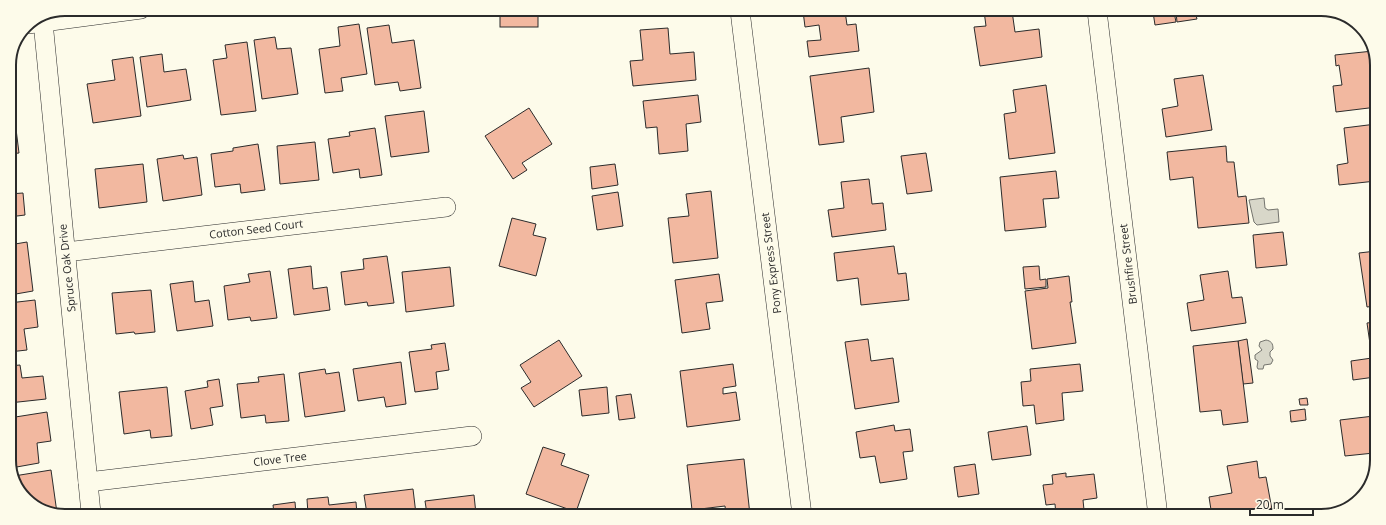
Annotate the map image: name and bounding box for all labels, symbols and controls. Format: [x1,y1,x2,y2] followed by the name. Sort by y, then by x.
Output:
[757,212,784,314] street label: Pony Express Street
[208,215,304,242] street label: Cotton Seed Court
[54,223,79,313] street label: Spruce Oak Drive
[1115,223,1140,305] street label: Brushfire Street
[252,448,308,469] street label: Clove Tree
[1250,491,1313,517] scale bar
[1256,496,1284,513] text: 20 m

